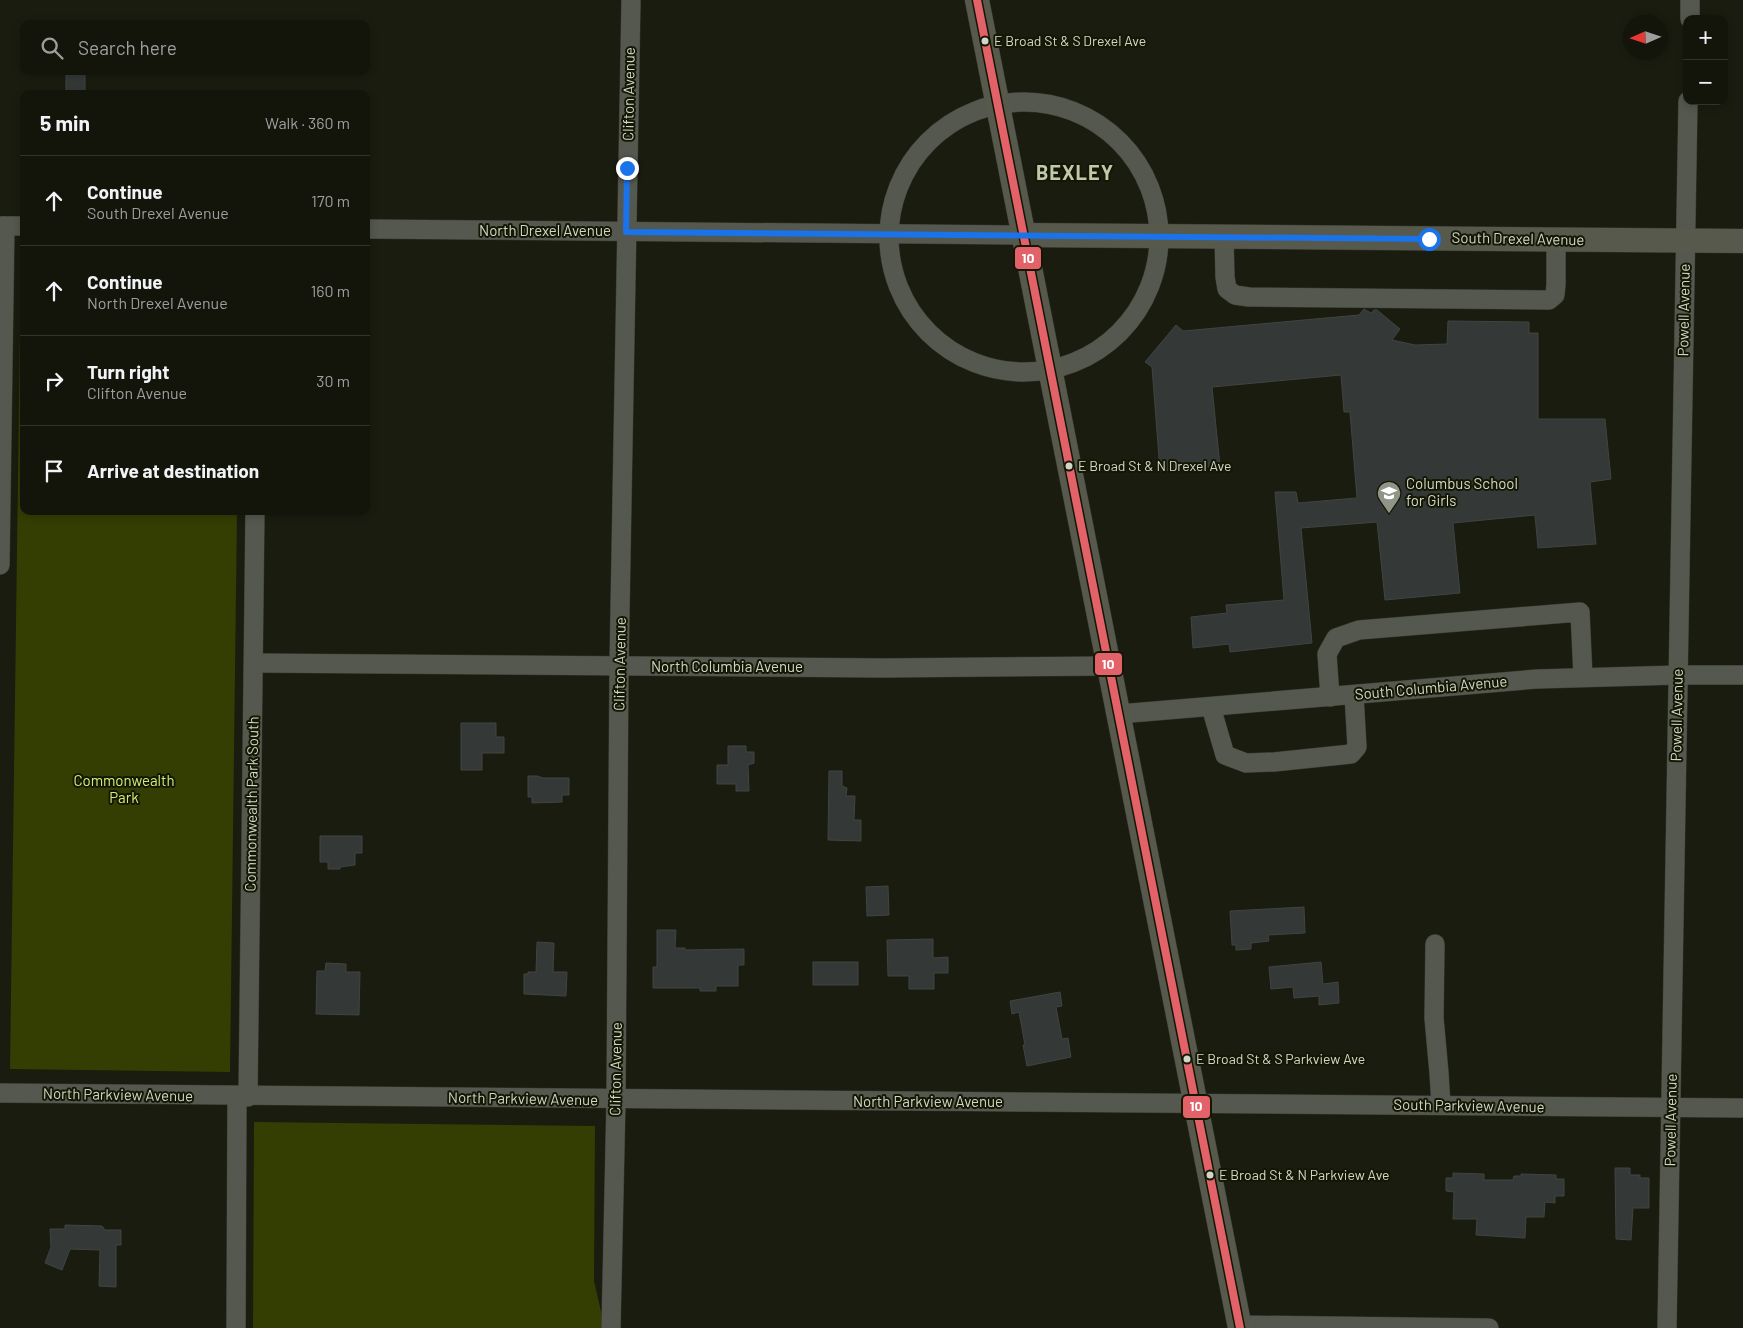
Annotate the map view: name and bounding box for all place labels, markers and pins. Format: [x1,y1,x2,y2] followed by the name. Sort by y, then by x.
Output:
[994,32,1146,49] place label: E Broad St & S Drexel Ave
[980,36,990,46] marker: E Broad St & S Drexel Ave
[1078,457,1231,474] place label: E Broad St & N Drexel Ave
[1064,461,1074,471] marker: E Broad St & N Drexel Ave
[1406,474,1518,509] place label: Columbus School for Girls
[1376,480,1402,514] school or university icon: Columbus School for Girls
[1196,1050,1365,1067] place label: E Broad St & S Parkview Ave
[1182,1054,1192,1064] marker: E Broad St & S Parkview Ave
[1219,1166,1390,1183] place label: E Broad St & N Parkview Ave
[1205,1170,1215,1180] marker: E Broad St & N Parkview Ave

